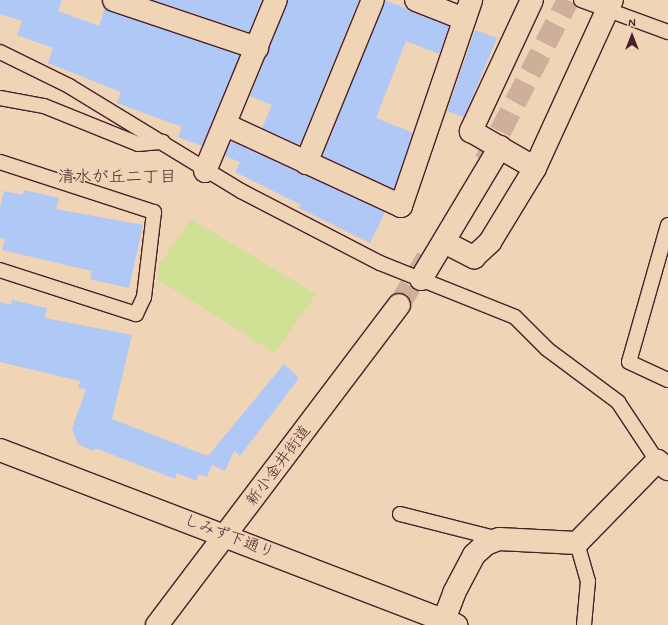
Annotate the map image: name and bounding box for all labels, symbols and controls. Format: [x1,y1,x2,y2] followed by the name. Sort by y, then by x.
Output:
[612,16,652,56] north arrow
[628,17,636,31] text: N
[58,168,176,188] district label: 清水が丘二丁目
[242,422,316,510] street label: 新小金井街道
[181,511,277,563] street label: しみず下通り

